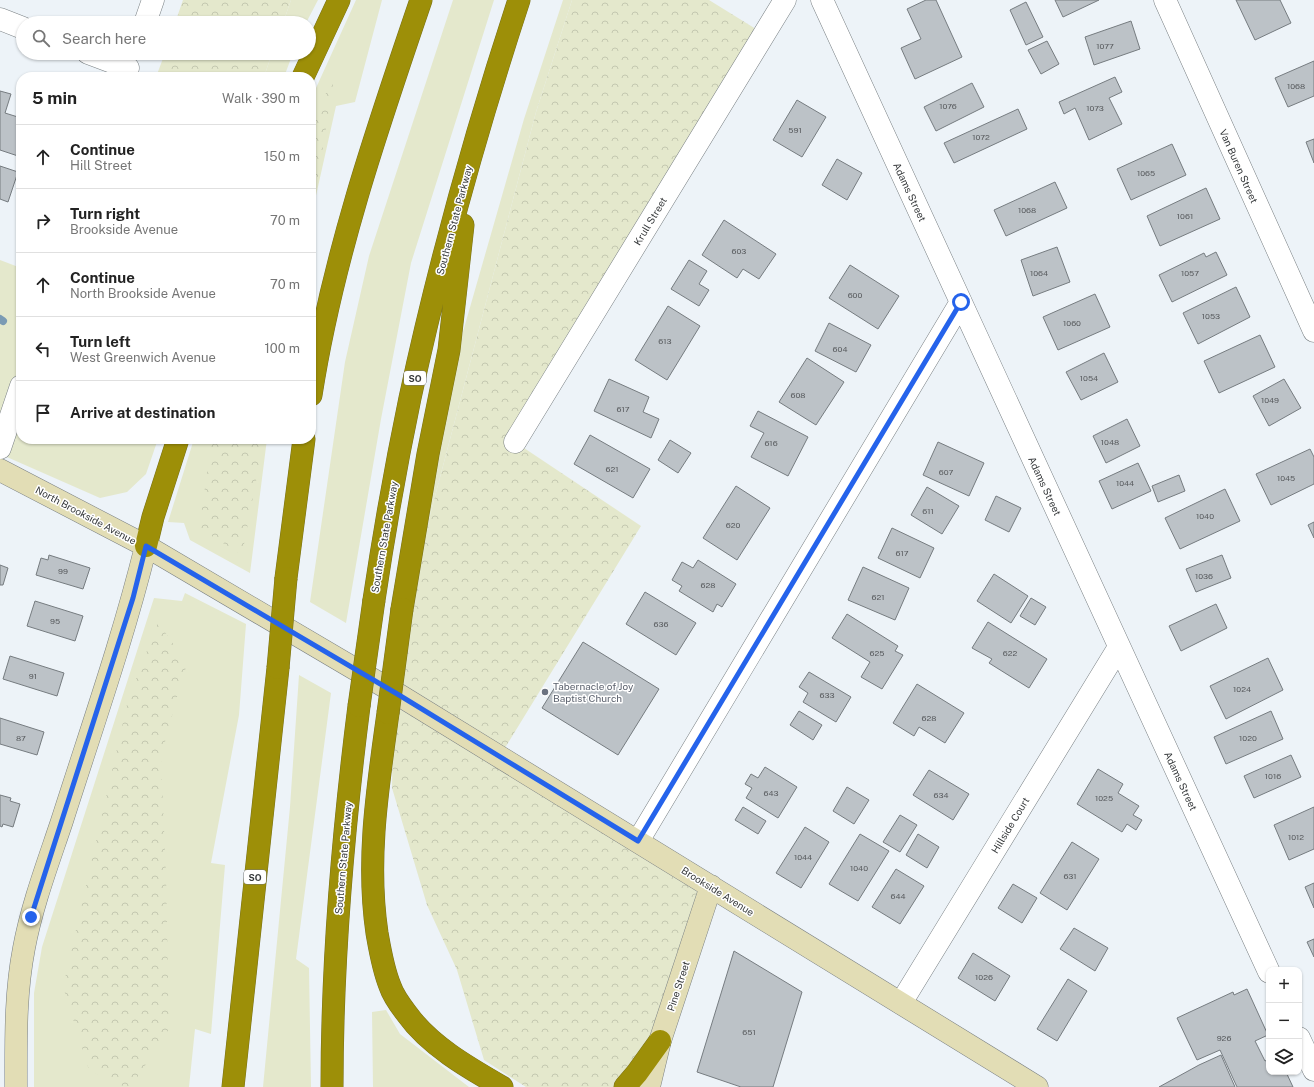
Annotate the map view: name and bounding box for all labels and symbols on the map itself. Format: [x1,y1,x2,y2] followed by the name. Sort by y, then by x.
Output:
[1096,41,1114,51] house number: 1077
[1287,81,1305,91] house number: 1068
[939,101,957,111] house number: 1076
[1086,103,1104,113] house number: 1073
[788,125,802,135] house number: 591
[1217,127,1261,205] street label: Van Buren Street
[972,132,990,142] house number: 1072
[891,161,929,224] street label: Adams Street
[434,163,475,276] street label: Southern State Parkway
[1137,168,1155,178] house number: 1065
[631,195,669,247] street label: Krull Street
[1018,205,1036,215] house number: 1068
[1177,211,1193,221] house number: 1061
[732,246,746,256] house number: 603
[1030,268,1048,278] house number: 1064
[1181,268,1199,278] house number: 1057
[848,290,862,300] house number: 600
[952,293,970,311] route start
[1202,311,1220,321] house number: 1053
[1063,318,1081,328] house number: 1060
[658,336,672,346] house number: 613
[833,344,847,354] house number: 604
[404,371,426,385] road number: SO
[1080,373,1098,383] house number: 1054
[791,390,805,400] house number: 608
[1261,395,1279,405] house number: 1049
[616,404,630,414] house number: 617
[1101,437,1119,447] house number: 1048
[764,438,778,448] house number: 616
[1026,455,1064,518] street label: Adams Street
[605,464,619,474] house number: 621
[939,467,953,477] house number: 607
[1277,473,1295,483] house number: 1045
[1116,478,1134,488] house number: 1044
[368,480,400,594] street label: Southern State Parkway
[34,483,139,547] street label: North Brookside Avenue
[922,506,934,516] house number: 611
[1196,511,1214,521] house number: 1040
[726,520,740,530] house number: 620
[895,548,909,558] house number: 617
[58,566,68,576] house number: 99
[1195,571,1213,581] house number: 1036
[701,580,715,590] house number: 628
[871,592,885,602] house number: 621
[50,616,60,626] house number: 95
[654,619,668,629] house number: 636
[870,648,884,658] house number: 625
[1003,648,1017,658] house number: 622
[29,671,37,681] house number: 91
[553,680,634,704] place label: Tabernacle of Joy Baptist Church
[1233,684,1251,694] house number: 1024
[540,687,550,697] marker: Tabernacle of Joy Baptist Church
[820,690,834,700] house number: 633
[922,713,936,723] house number: 628
[16,733,26,743] house number: 87
[1239,733,1257,743] house number: 1020
[1162,750,1200,813] street label: Adams Street
[1265,771,1281,781] house number: 1016
[763,788,779,798] house number: 643
[934,790,948,800] house number: 634
[1095,793,1113,803] house number: 1025
[988,795,1032,855] street label: Hillside Court
[332,801,354,915] street label: Southern State Parkway
[1288,832,1304,842] house number: 1012
[794,852,812,862] house number: 1044
[850,863,868,873] house number: 1040
[680,864,757,918] street label: Brookside Avenue
[244,870,266,884] road number: SO
[1063,871,1077,881] house number: 631
[890,891,906,901] house number: 644
[22,908,40,926] route end
[664,959,692,1013] street label: Pine Street
[975,972,993,982] house number: 1026
[742,1027,756,1037] house number: 651
[1217,1033,1231,1043] house number: 926

